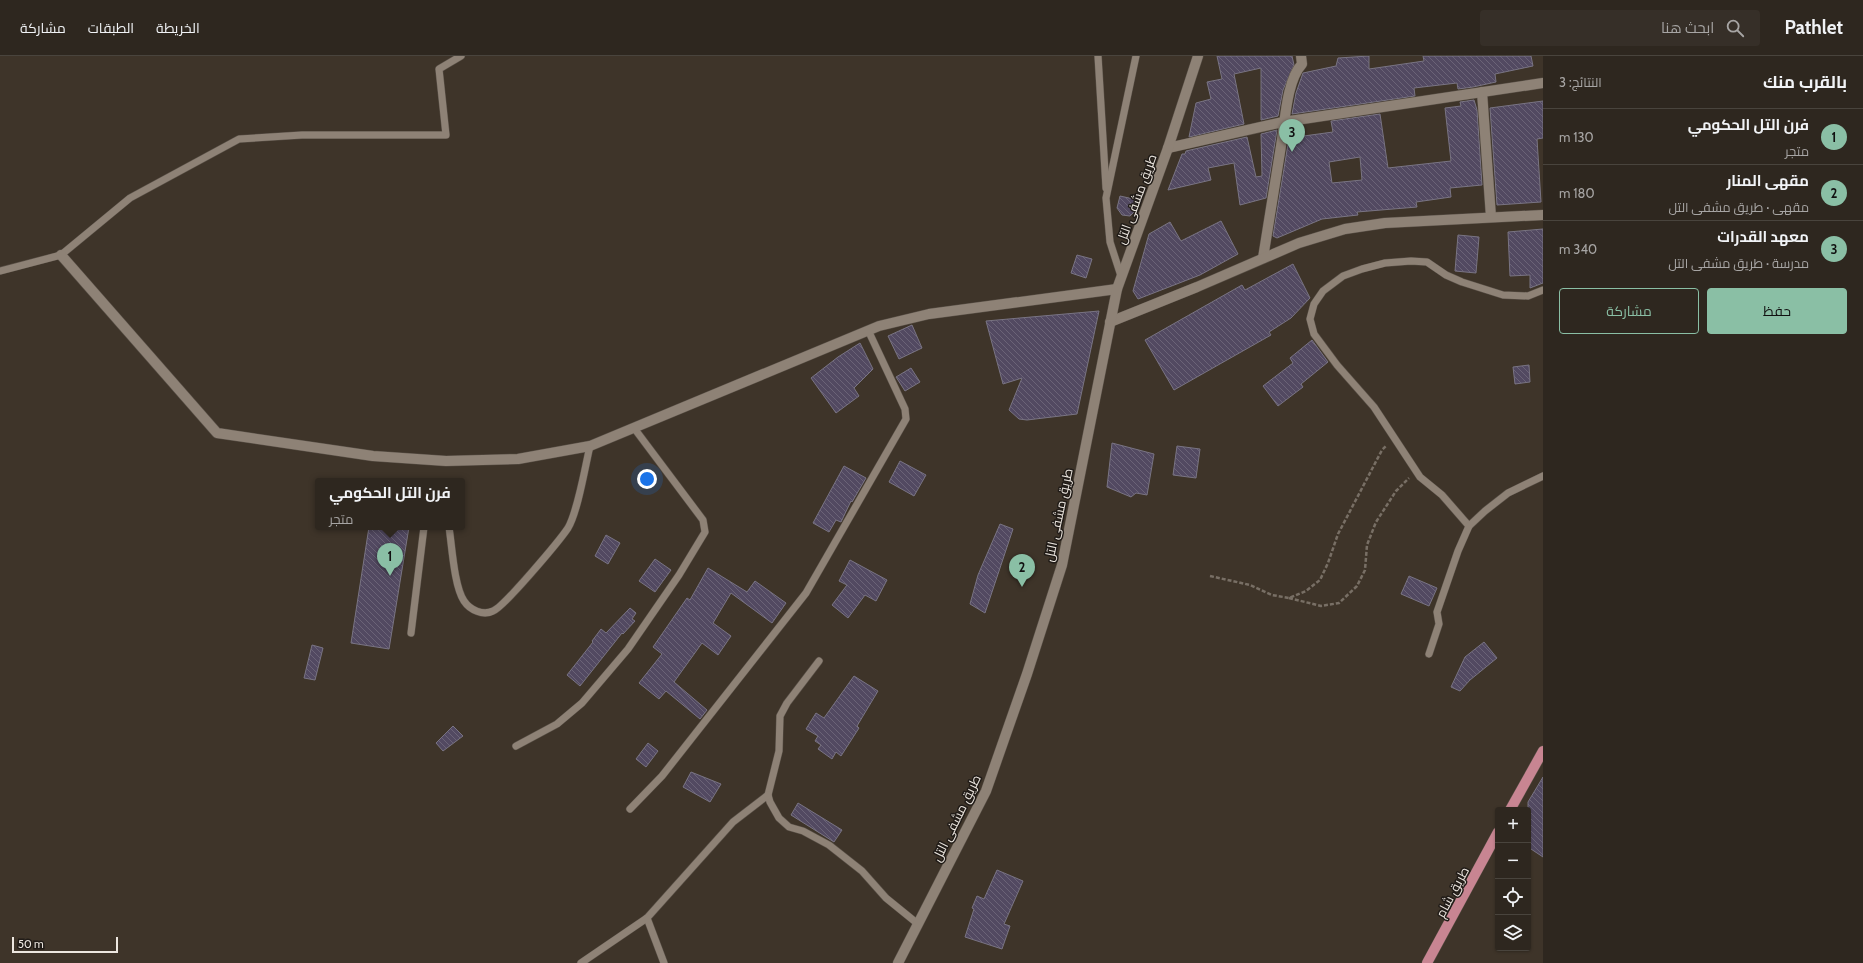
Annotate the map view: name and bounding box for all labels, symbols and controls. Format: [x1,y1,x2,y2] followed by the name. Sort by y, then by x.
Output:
[1480,10,1760,46] search box
[1784,16,1843,39] text: Pathlet
[1724,17,1746,39] icon: search
[20,19,66,37] text: مشاركة
[88,19,134,37] text: الطبقات
[156,19,200,37] text: الخريطة
[1661,19,1714,37] text: ابحث هنا
[1763,72,1847,92] text: بالقرب منك
[1559,74,1602,90] text: النتائج: 3
[1688,116,1809,134] text: فرن التل الحكومي
[1279,119,1305,152] pin: 3
[1559,129,1594,145] text: 130 m
[1832,129,1836,145] text: 1
[1785,143,1809,159] text: متجر
[1112,152,1160,246] street label: طريق مشفى التل
[1726,172,1809,190] text: مقهى المنار
[1559,185,1595,201] text: 180 m
[1831,185,1837,201] text: 2
[1668,199,1809,215] text: مقهى · طريق مشفى التل
[1717,228,1809,246] text: معهد القدرات
[1559,241,1597,257] text: 340 m
[1831,241,1838,257] text: 3
[1668,255,1809,271] text: مدرسة · طريق مشفى التل
[1559,288,1699,334] button: مشاركة
[1707,288,1847,334] button: حفظ
[1040,467,1076,563] street label: طريق مشفى التل
[637,469,657,489] your location
[315,478,465,530] popup
[329,484,451,502] text: فرن التل الحكومي
[329,511,353,527] text: متجر
[377,543,403,576] pin: 1
[1009,554,1035,587] pin: 2
[928,772,984,864] street label: طريق مشفى التل
[1495,807,1531,951] map controls
[1495,807,1531,843] button: +
[1495,843,1531,879] button: −
[1432,864,1474,921] street label: طريق شام
[1495,879,1531,915] button: locate
[1495,915,1531,951] button: layers
[12,935,118,954] scale bar
[18,937,44,951] text: 50 m

